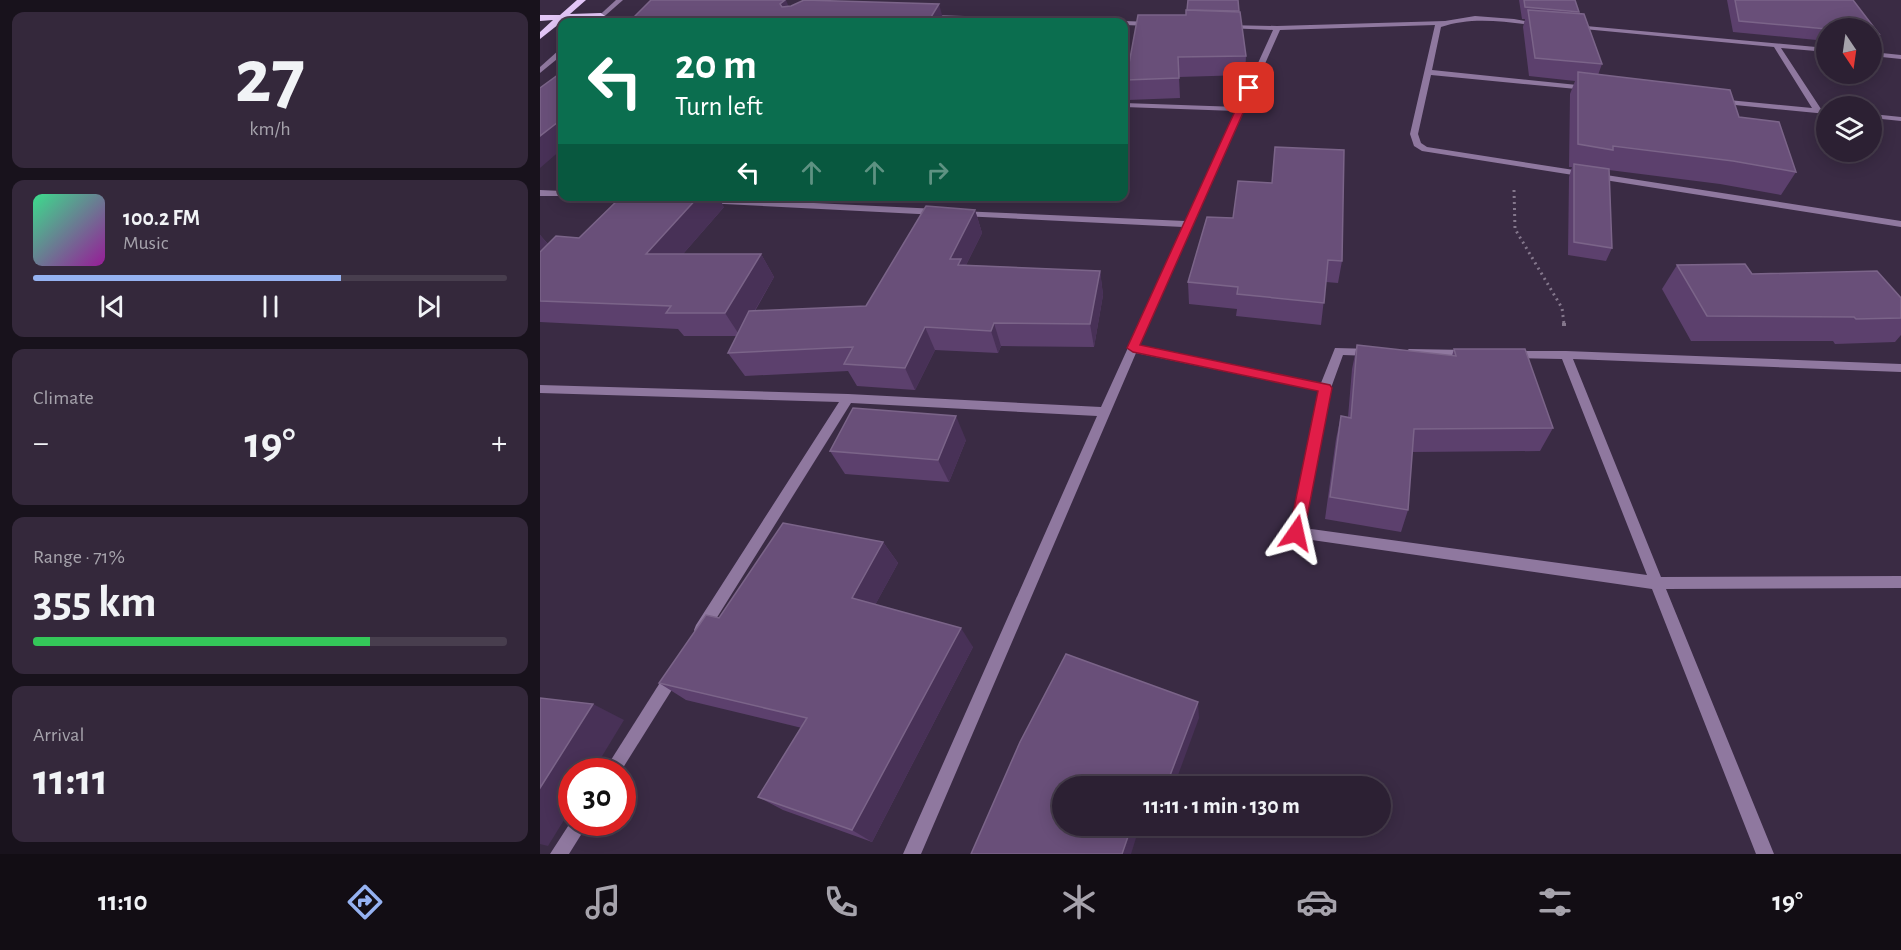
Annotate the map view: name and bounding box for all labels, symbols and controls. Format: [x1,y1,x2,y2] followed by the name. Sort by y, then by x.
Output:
[1816,18,1882,84] north arrow
[1816,18,1882,162] map controls
[235,39,305,117] text: 27
[576,42,654,120] icon: left
[675,44,757,86] text: 20 m
[1223,62,1274,113] pin
[1232,71,1265,104] icon: arrive
[675,93,763,120] text: Turn left
[1816,96,1882,162] button: layers
[249,119,291,139] text: km/h
[732,156,765,189] icon: left
[795,156,828,189] icon: ahead
[858,156,891,189] icon: ahead
[921,156,954,189] icon: right
[123,207,200,229] text: 100.2 FM
[123,233,169,253] text: Music
[96,290,129,323] icon: previous
[254,290,287,323] icon: pause
[412,290,445,323] icon: next
[33,388,94,408] text: Climate
[244,421,296,466] text: 19°
[33,427,49,460] text: −
[491,427,507,460] text: +
[1264,501,1328,565] position arrow
[33,547,125,567] text: Range · 71%
[33,580,157,625] text: 355 km
[33,725,84,745] text: Arrival
[33,758,108,803] text: 11:11
[558,758,636,836] speed limit sign: 30
[1143,795,1300,817] text: 11:11 · 1 min · 130 m
[344,881,386,923] icon: directions
[582,881,624,923] icon: music
[820,881,862,923] icon: phone
[1058,881,1100,923] icon: climate
[1296,881,1338,923] icon: car
[1534,881,1576,923] icon: filters
[98,888,147,915] text: 11:10
[1772,888,1803,915] text: 19°

